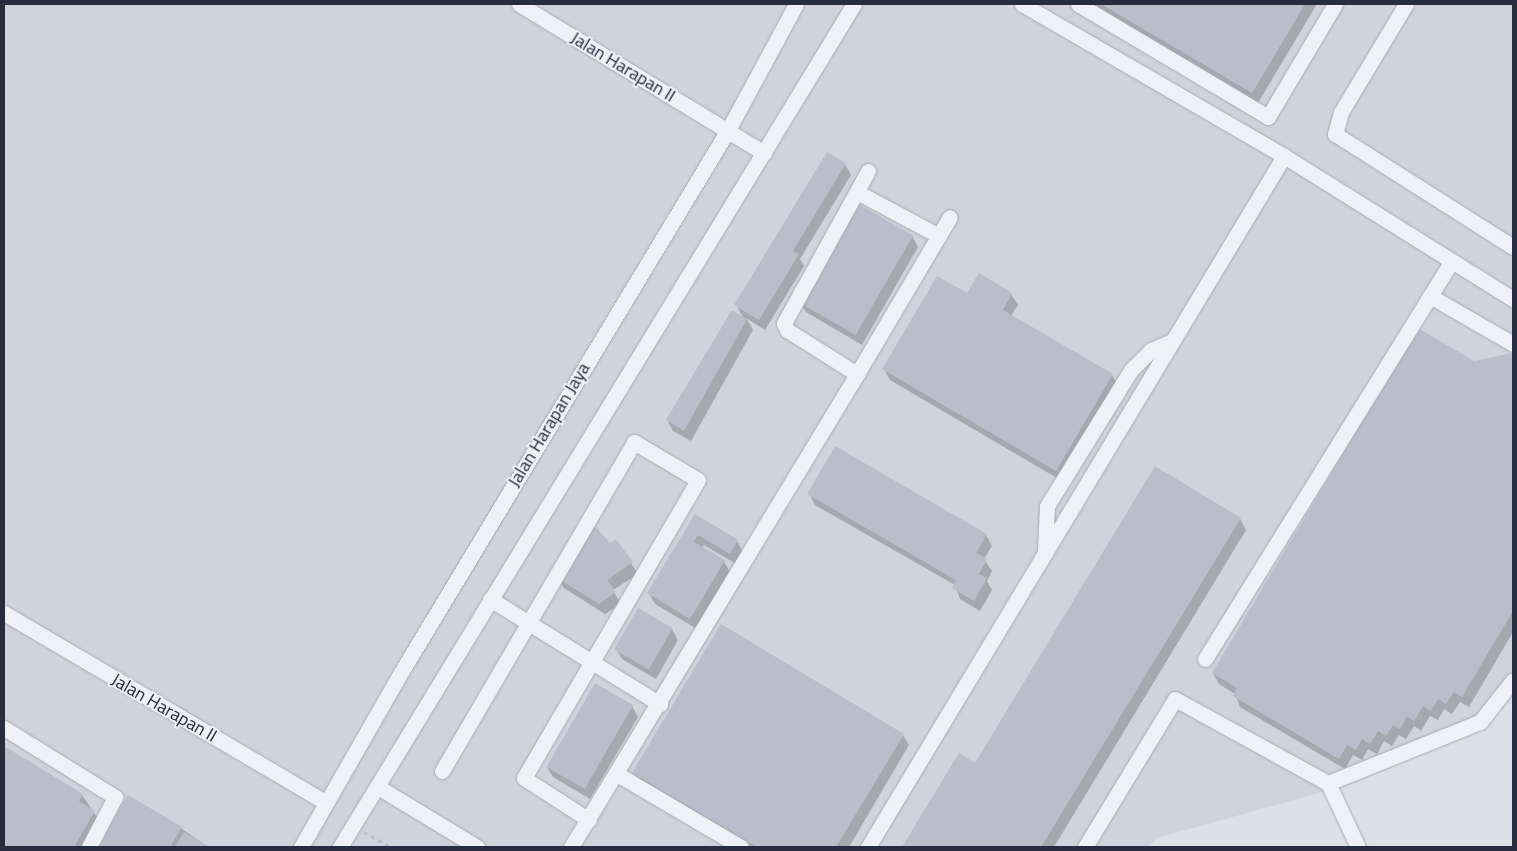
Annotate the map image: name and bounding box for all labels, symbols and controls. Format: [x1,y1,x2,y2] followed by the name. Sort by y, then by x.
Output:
[567,27,679,107] street label: Jalan Harapan II
[503,359,595,491] street label: Jalan Harapan Jaya
[107,669,221,747] street label: Jalan Harapan II

